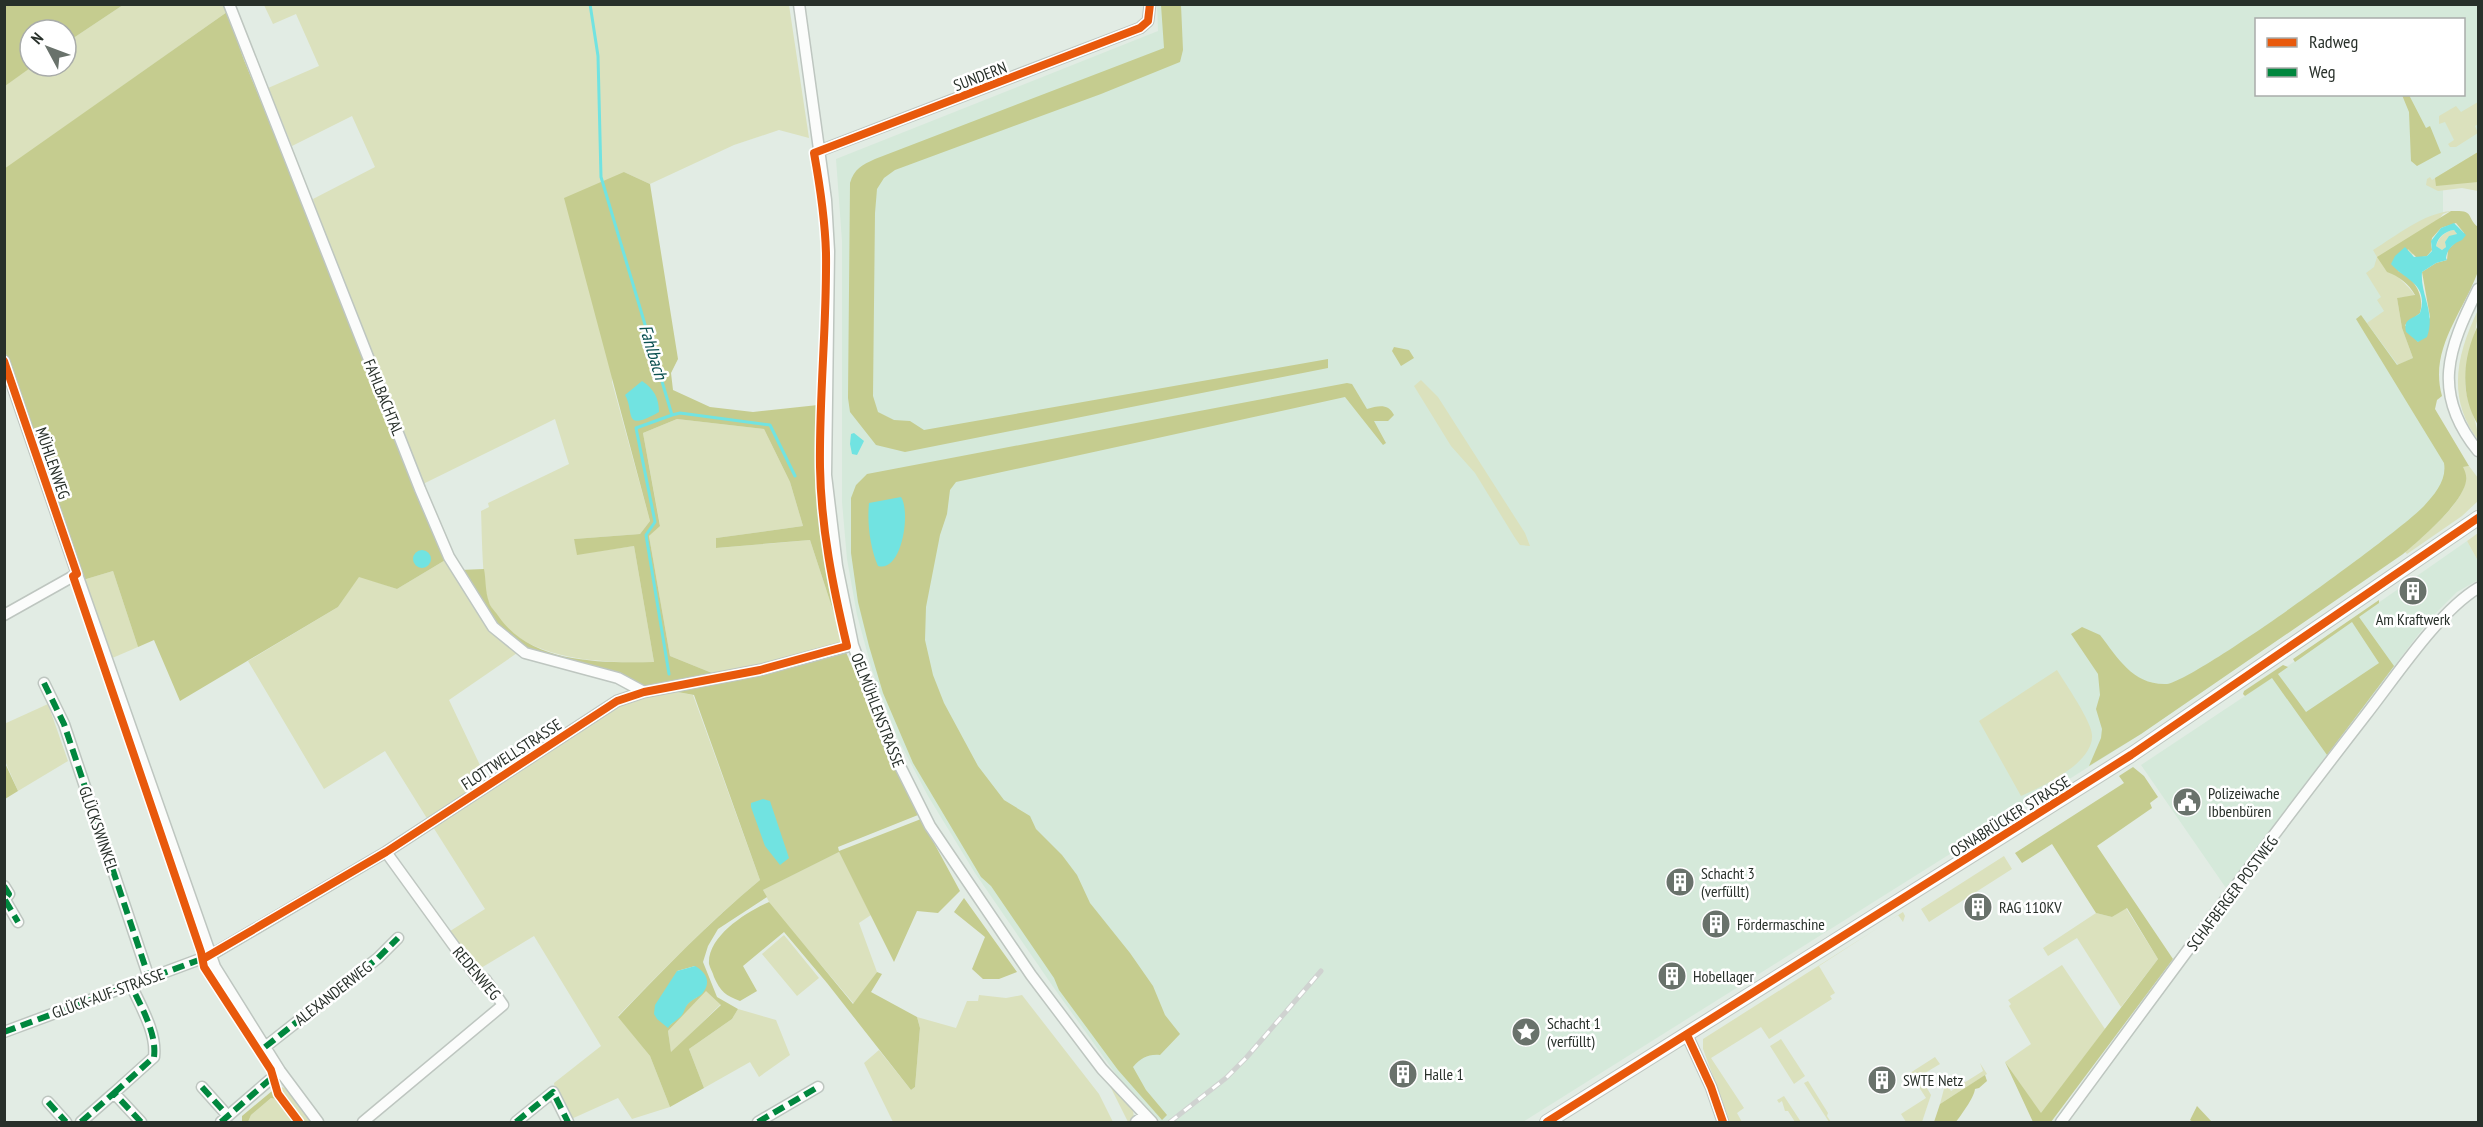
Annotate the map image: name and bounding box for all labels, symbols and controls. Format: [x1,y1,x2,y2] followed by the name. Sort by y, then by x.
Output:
[18,18,78,78] north arrow
[2255,18,2465,96] legend
[26,28,47,48] text: N
[2309,30,2358,53] text: Radweg
[951,57,1009,95] street label: SUNDERN
[2309,60,2336,83] text: Weg
[634,322,673,383] water label: Fahlbach
[360,356,408,438] street label: FAHLBACHTAL
[31,424,75,502] street label: MÜHLENWEG
[2397,575,2429,607] building icon: Am Kraftwerk
[2376,609,2451,629] place label: Am Kraftwerk
[847,650,909,770] street label: OELMÜHLENSTRASSE
[457,714,565,794] street label: FLOTTWELLSTRASSE
[1946,771,2074,861] street label: OSNABRÜCKER STRASSE
[75,783,123,875] street label: GLÜCKSWINKEL
[2208,783,2280,821] place label: Polizeiwache Ibbenbüren
[2171,786,2203,818] public building icon: Polizeiwache Ibbenbüren
[2182,831,2282,955] street label: SCHAFBERGER POSTWEG
[1701,863,1755,901] place label: Schacht 3 (verfüllt)
[1664,866,1696,898] building icon: Schacht 3 (verfüllt)
[1962,891,1994,923] building icon: RAG 110KV
[1999,897,2062,917] place label: RAG 110KV
[1700,908,1732,940] building icon: Fördermaschine
[1737,914,1825,934] place label: Fördermaschine
[449,942,505,1004] street label: REDENWEG
[290,956,376,1029] street label: ALEXANDERWEG
[1656,960,1688,992] building icon: Hobellager
[49,963,167,1023] street label: GLÜCK-AUF-STRASSE
[1693,966,1754,986] place label: Hobellager
[1547,1013,1601,1051] place label: Schacht 1 (verfüllt)
[1510,1016,1542,1048] place icon: Schacht 1 (verfüllt)
[1387,1058,1419,1090] building icon: Halle 1
[1424,1064,1464,1084] place label: Halle 1
[1866,1064,1898,1096] building icon: SWTE Netz
[1903,1070,1963,1090] place label: SWTE Netz

